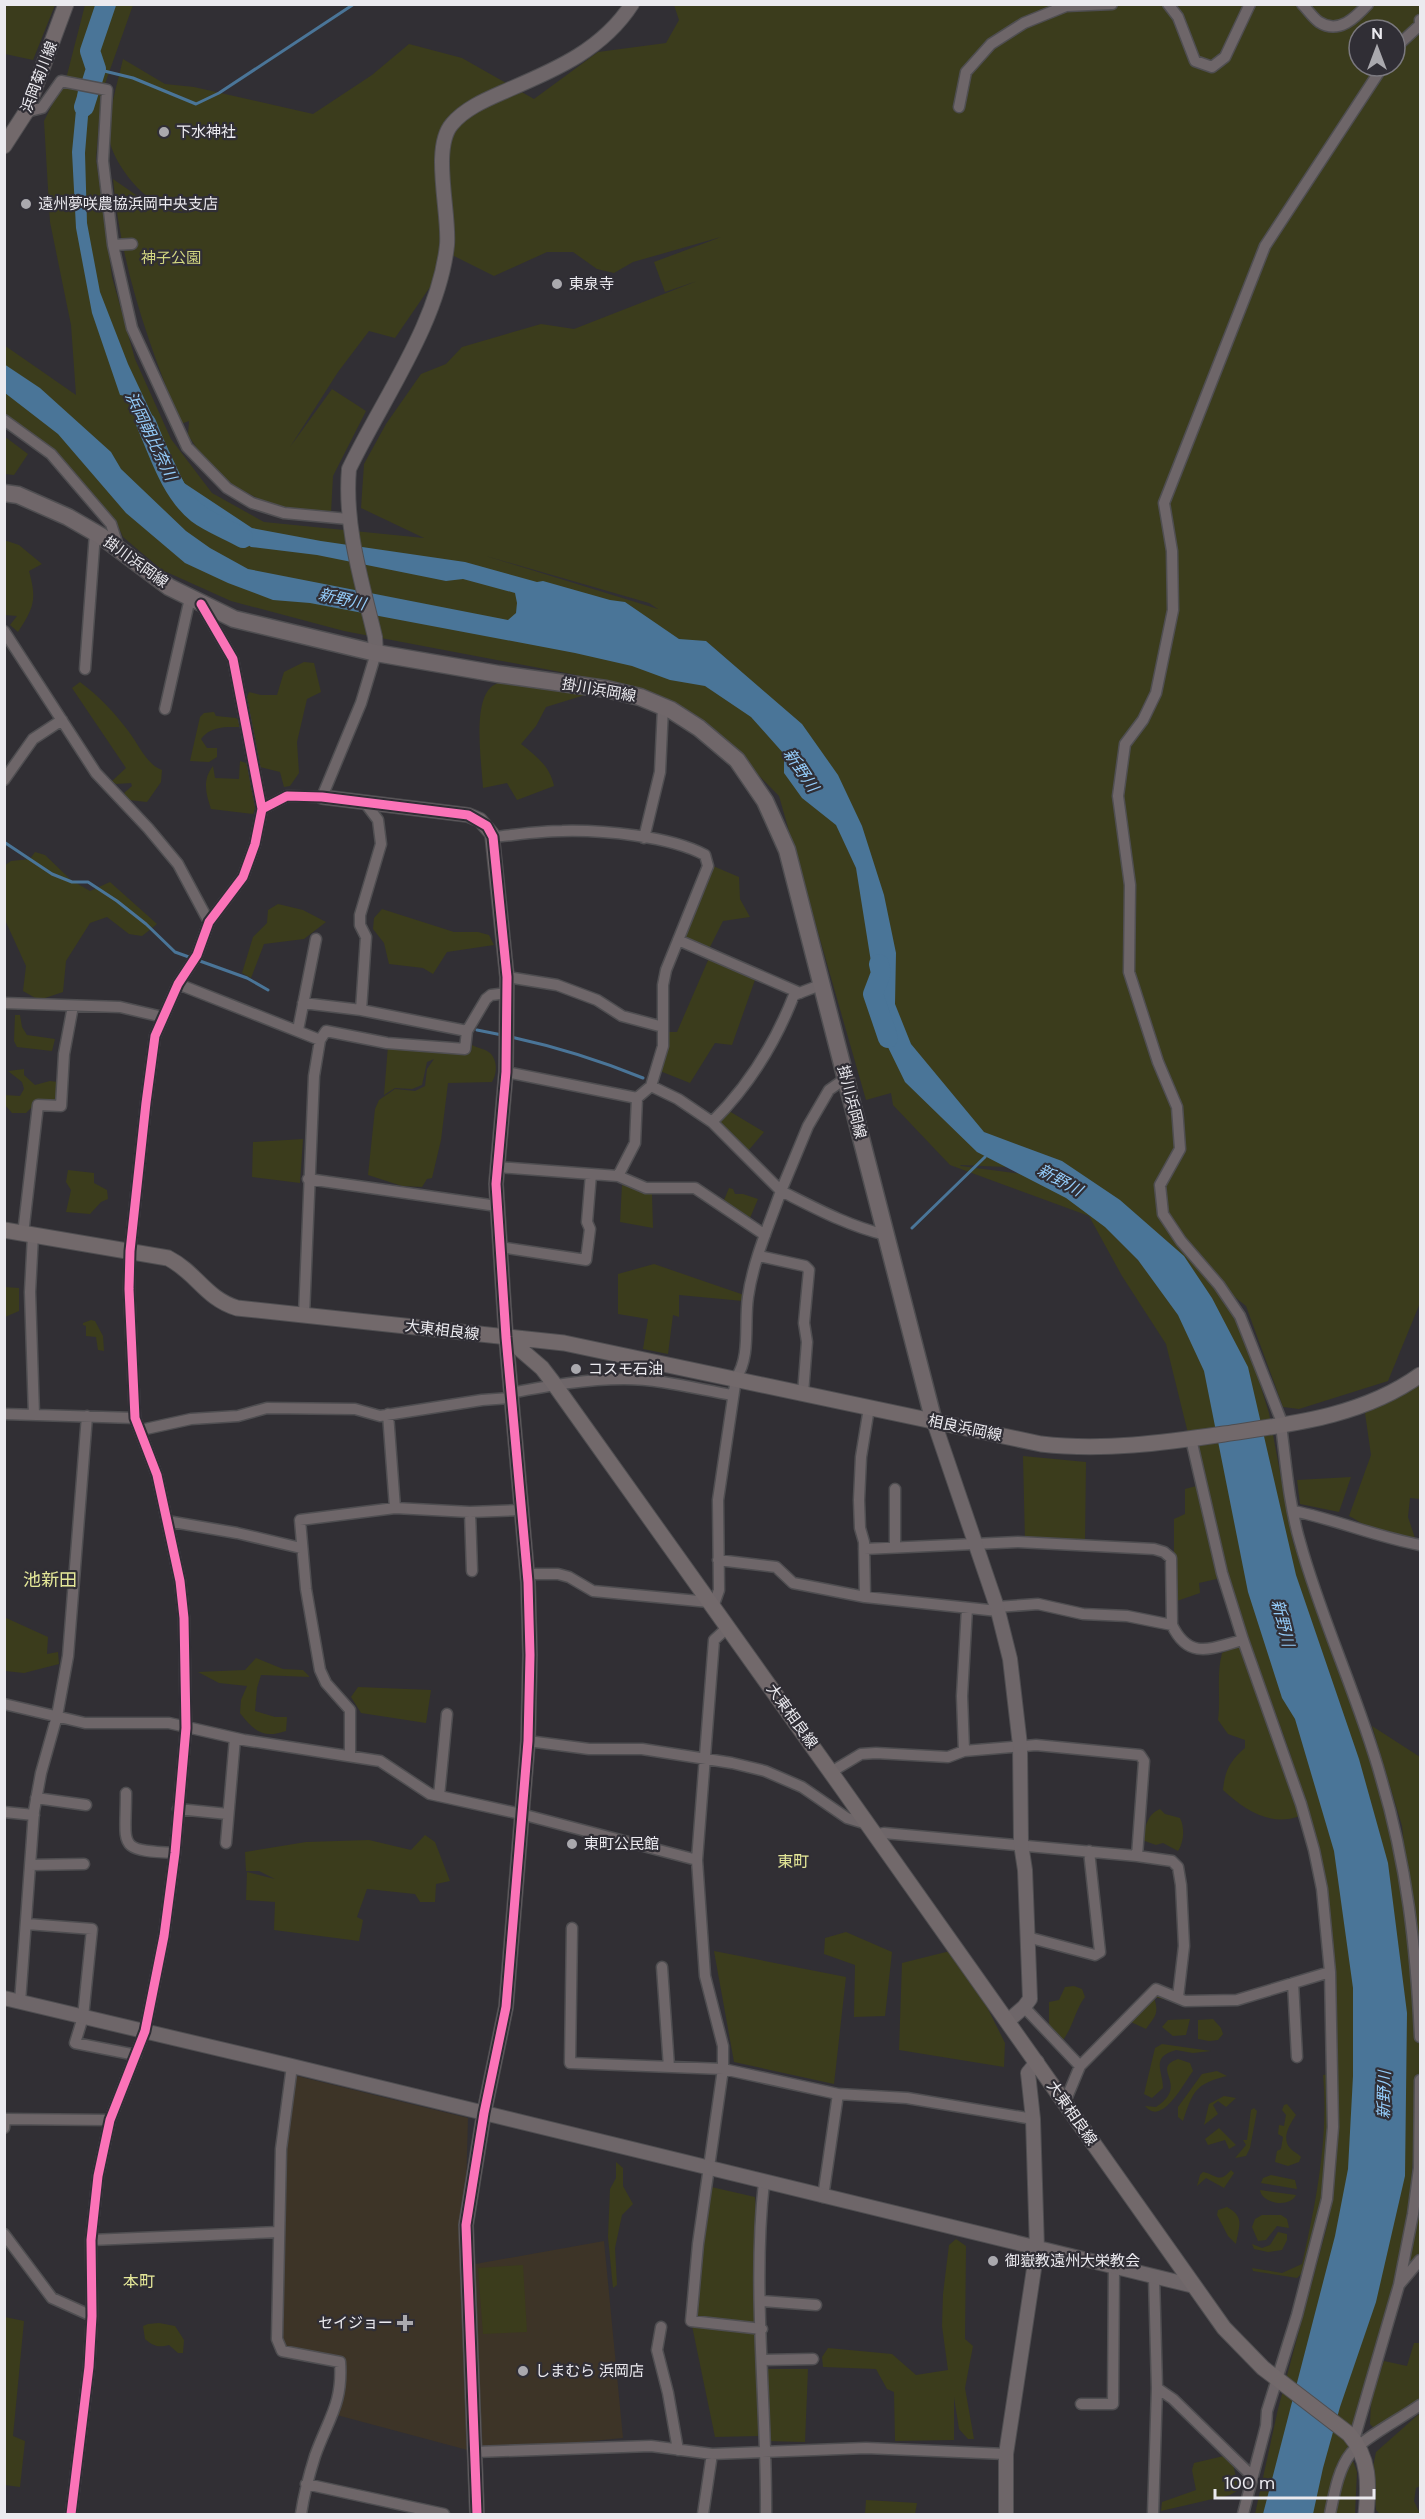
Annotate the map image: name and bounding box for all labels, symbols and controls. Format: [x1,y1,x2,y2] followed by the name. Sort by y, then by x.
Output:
[1347,18,1407,78] north arrow
[1371,23,1383,44] text: N
[16,38,62,116] street label: 浜岡菊川線
[176,122,236,142] place label: 下水神社
[157,125,171,139] marker: 下水神社
[38,194,218,214] place label: 遠州夢咲農協浜岡中央支店
[19,197,33,211] marker: 遠州夢咲農協浜岡中央支店
[141,248,201,268] park label: 神子公園
[569,274,614,294] place label: 東泉寺
[550,277,564,291] marker: 東泉寺
[121,388,182,486] water label: 浜岡朝比奈川
[100,532,172,592] street label: 掛川浜岡線
[316,583,370,615] water label: 新野川
[560,674,638,706] street label: 掛川浜岡線
[779,744,824,797] water label: 新野川
[833,1063,871,1141] street label: 掛川浜岡線
[1034,1159,1088,1202] water label: 新野川
[404,1316,480,1344] street label: 大東相良線
[588,1359,663,1379] place label: コスモ石油
[569,1362,583,1376] marker: コスモ石油
[926,1410,1004,1446] street label: 相良浜岡線
[23,1568,77,1592] district label: 池新田
[1267,1597,1299,1651] water label: 新野川
[762,1680,822,1752] street label: 大東相良線
[584,1834,659,1854] place label: 東町公民館
[565,1837,579,1851] marker: 東町公民館
[777,1851,809,1872] district label: 東町
[1373,2069,1395,2119] water label: 新野川
[1042,2077,1102,2149] street label: 大東相良線
[1005,2251,1140,2271] place label: 御嶽教遠州大栄教会
[986,2254,1000,2268] marker: 御嶽教遠州大栄教会
[123,2271,155,2292] district label: 本町
[318,2313,393,2333] place label: セイジョー
[398,2316,412,2330] marker: セイジョー
[535,2361,644,2381] place label: しまむら 浜岡店
[516,2364,530,2378] marker: しまむら 浜岡店
[1215,2462,1374,2500] scale bar
[1224,2471,1275,2495] text: 100 m

